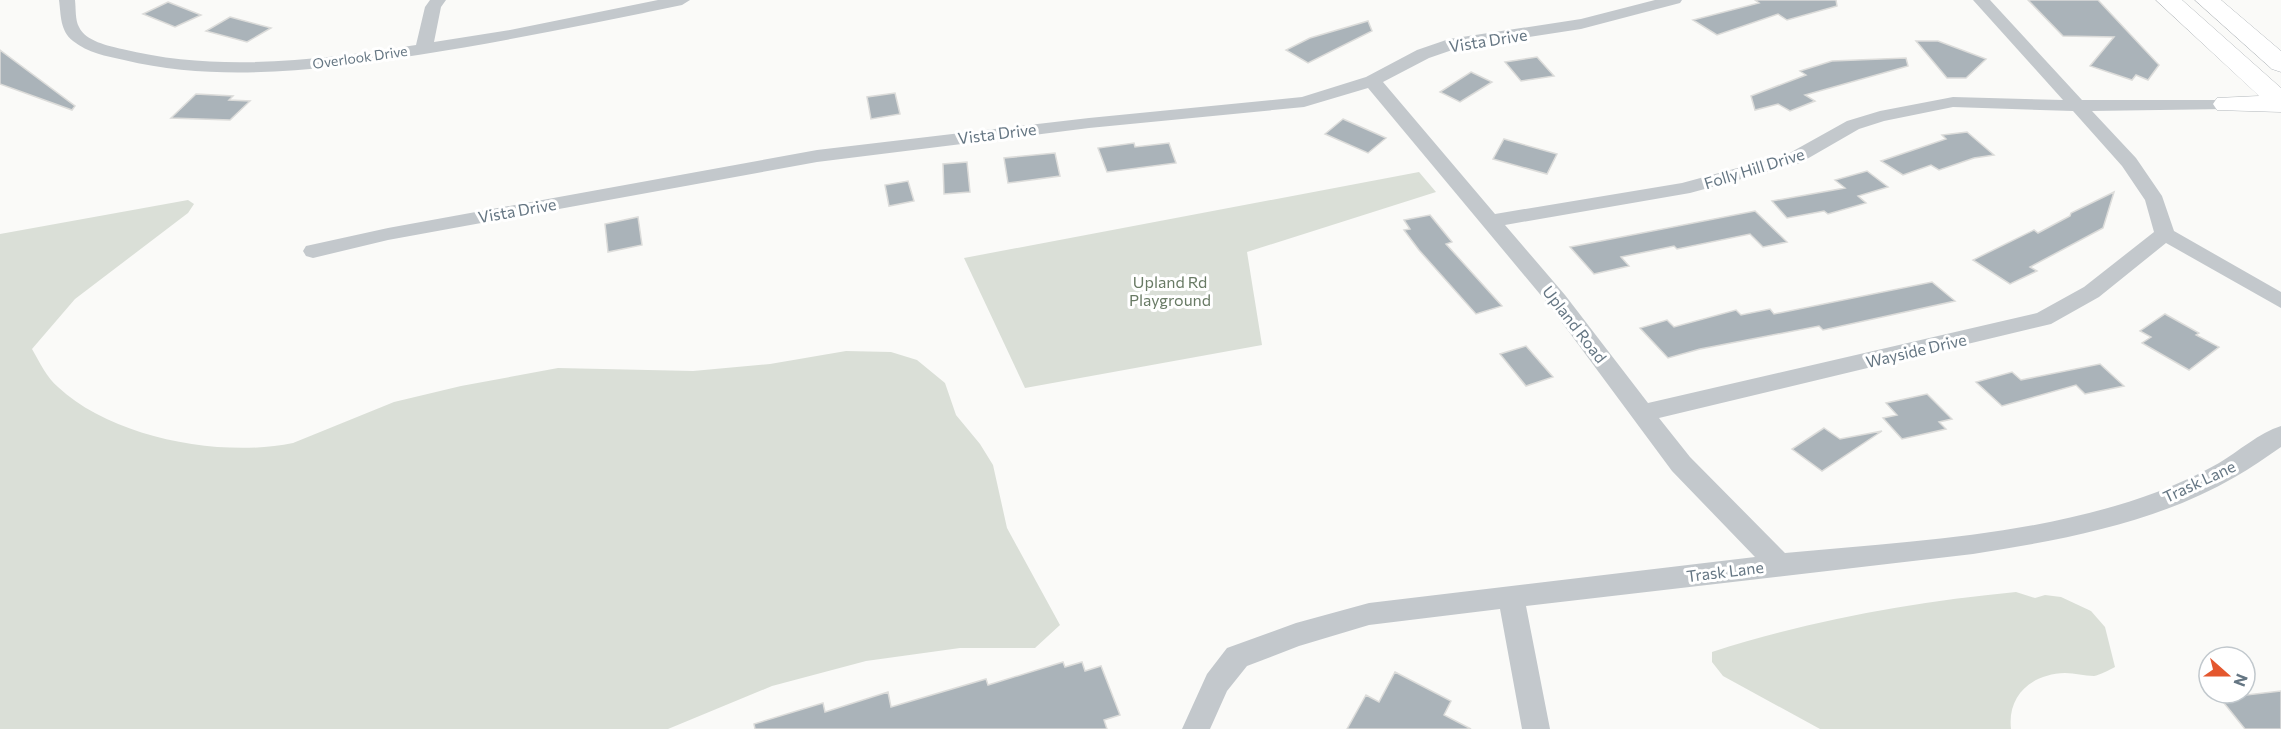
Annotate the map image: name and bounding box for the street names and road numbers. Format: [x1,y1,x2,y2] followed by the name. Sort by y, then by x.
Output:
[1448,24,1528,56] street label: Vista Drive
[311,42,409,72] street label: Overlook Drive
[957,119,1037,147] street label: Vista Drive
[1702,144,1806,192] street label: Folly Hill Drive
[476,194,558,226] street label: Vista Drive
[1539,282,1611,366] street label: Upland Road
[1864,329,1968,371] street label: Wayside Drive
[2160,456,2238,506] street label: Trask Lane
[1685,557,1765,585] street label: Trask Lane

